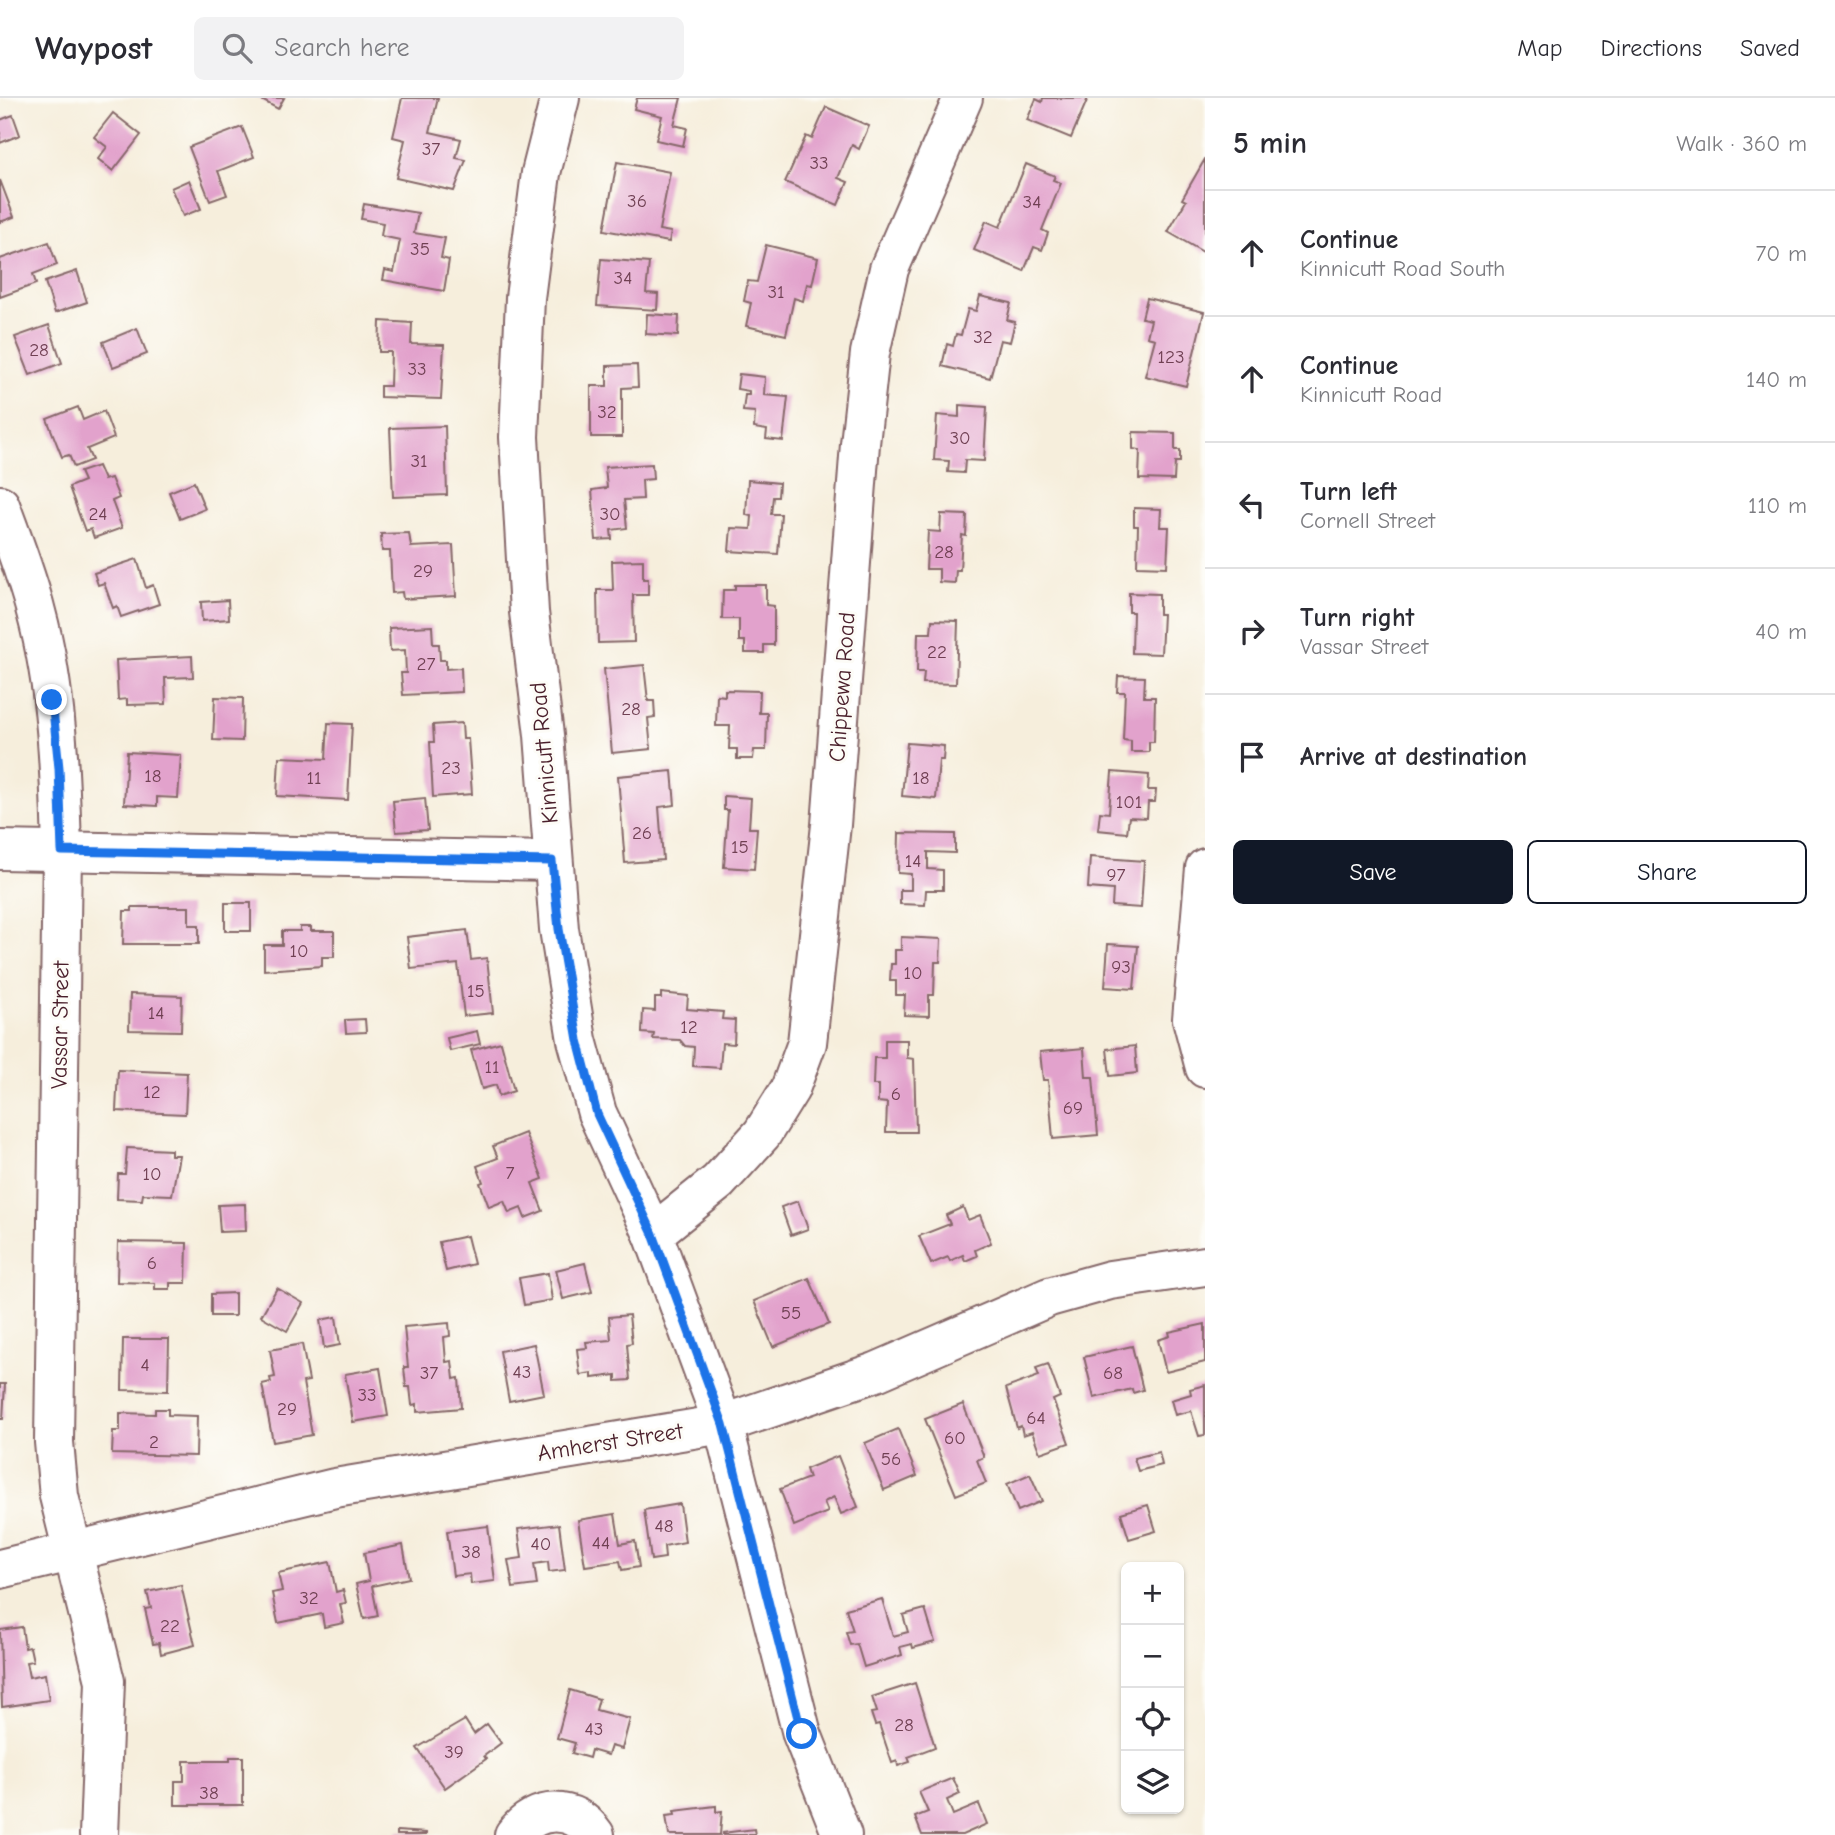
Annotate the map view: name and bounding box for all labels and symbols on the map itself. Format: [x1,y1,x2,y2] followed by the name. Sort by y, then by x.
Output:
[422,138,440,160] house number: 37
[809,152,829,174] house number: 33
[627,190,647,212] house number: 36
[1023,191,1041,213] house number: 34
[410,238,430,260] house number: 35
[614,267,632,289] house number: 34
[767,281,785,303] house number: 31
[973,326,993,348] house number: 32
[29,339,49,361] house number: 28
[1157,346,1185,368] house number: 123
[407,358,427,380] house number: 33
[597,401,617,423] house number: 32
[949,427,971,449] house number: 30
[410,450,428,472] house number: 31
[88,503,108,525] house number: 24
[599,503,621,525] house number: 30
[934,541,954,563] house number: 28
[413,560,433,582] house number: 29
[823,611,861,763] street label: Chippewa Road
[927,641,947,663] house number: 22
[417,653,435,675] house number: 27
[524,681,564,825] street label: Kinnicutt Road
[36,684,67,715] route end
[621,698,641,720] house number: 28
[441,757,461,779] house number: 23
[144,765,162,787] house number: 18
[306,767,322,789] house number: 11
[912,767,930,789] house number: 18
[1116,791,1142,813] house number: 101
[632,822,652,844] house number: 26
[731,836,749,858] house number: 15
[905,850,921,872] house number: 14
[1106,864,1126,886] house number: 97
[289,940,309,962] house number: 10
[1111,956,1131,978] house number: 93
[45,959,75,1089] street label: Vassar Street
[903,962,923,984] house number: 10
[467,980,485,1002] house number: 15
[148,1002,164,1024] house number: 14
[680,1016,698,1038] house number: 12
[484,1056,500,1078] house number: 11
[143,1081,161,1103] house number: 12
[891,1083,901,1105] house number: 6
[1063,1097,1083,1119] house number: 69
[506,1162,515,1184] house number: 7
[142,1163,162,1185] house number: 10
[147,1252,157,1274] house number: 6
[781,1302,801,1324] house number: 55
[140,1354,150,1376] house number: 4
[513,1361,531,1383] house number: 43
[420,1362,438,1384] house number: 37
[1103,1362,1123,1384] house number: 68
[357,1384,377,1406] house number: 33
[277,1398,297,1420] house number: 29
[1026,1407,1046,1429] house number: 64
[535,1417,686,1467] street label: Amherst Street
[944,1427,966,1449] house number: 60
[149,1431,159,1453] house number: 2
[881,1448,901,1470] house number: 56
[655,1515,673,1537] house number: 48
[592,1532,610,1554] house number: 44
[531,1533,551,1555] house number: 40
[461,1541,481,1563] house number: 38
[299,1587,319,1609] house number: 32
[160,1615,180,1637] house number: 22
[894,1714,914,1736] house number: 28
[585,1718,603,1740] house number: 43
[786,1718,817,1749] route start
[444,1741,464,1763] house number: 39
[199,1782,219,1804] house number: 38

